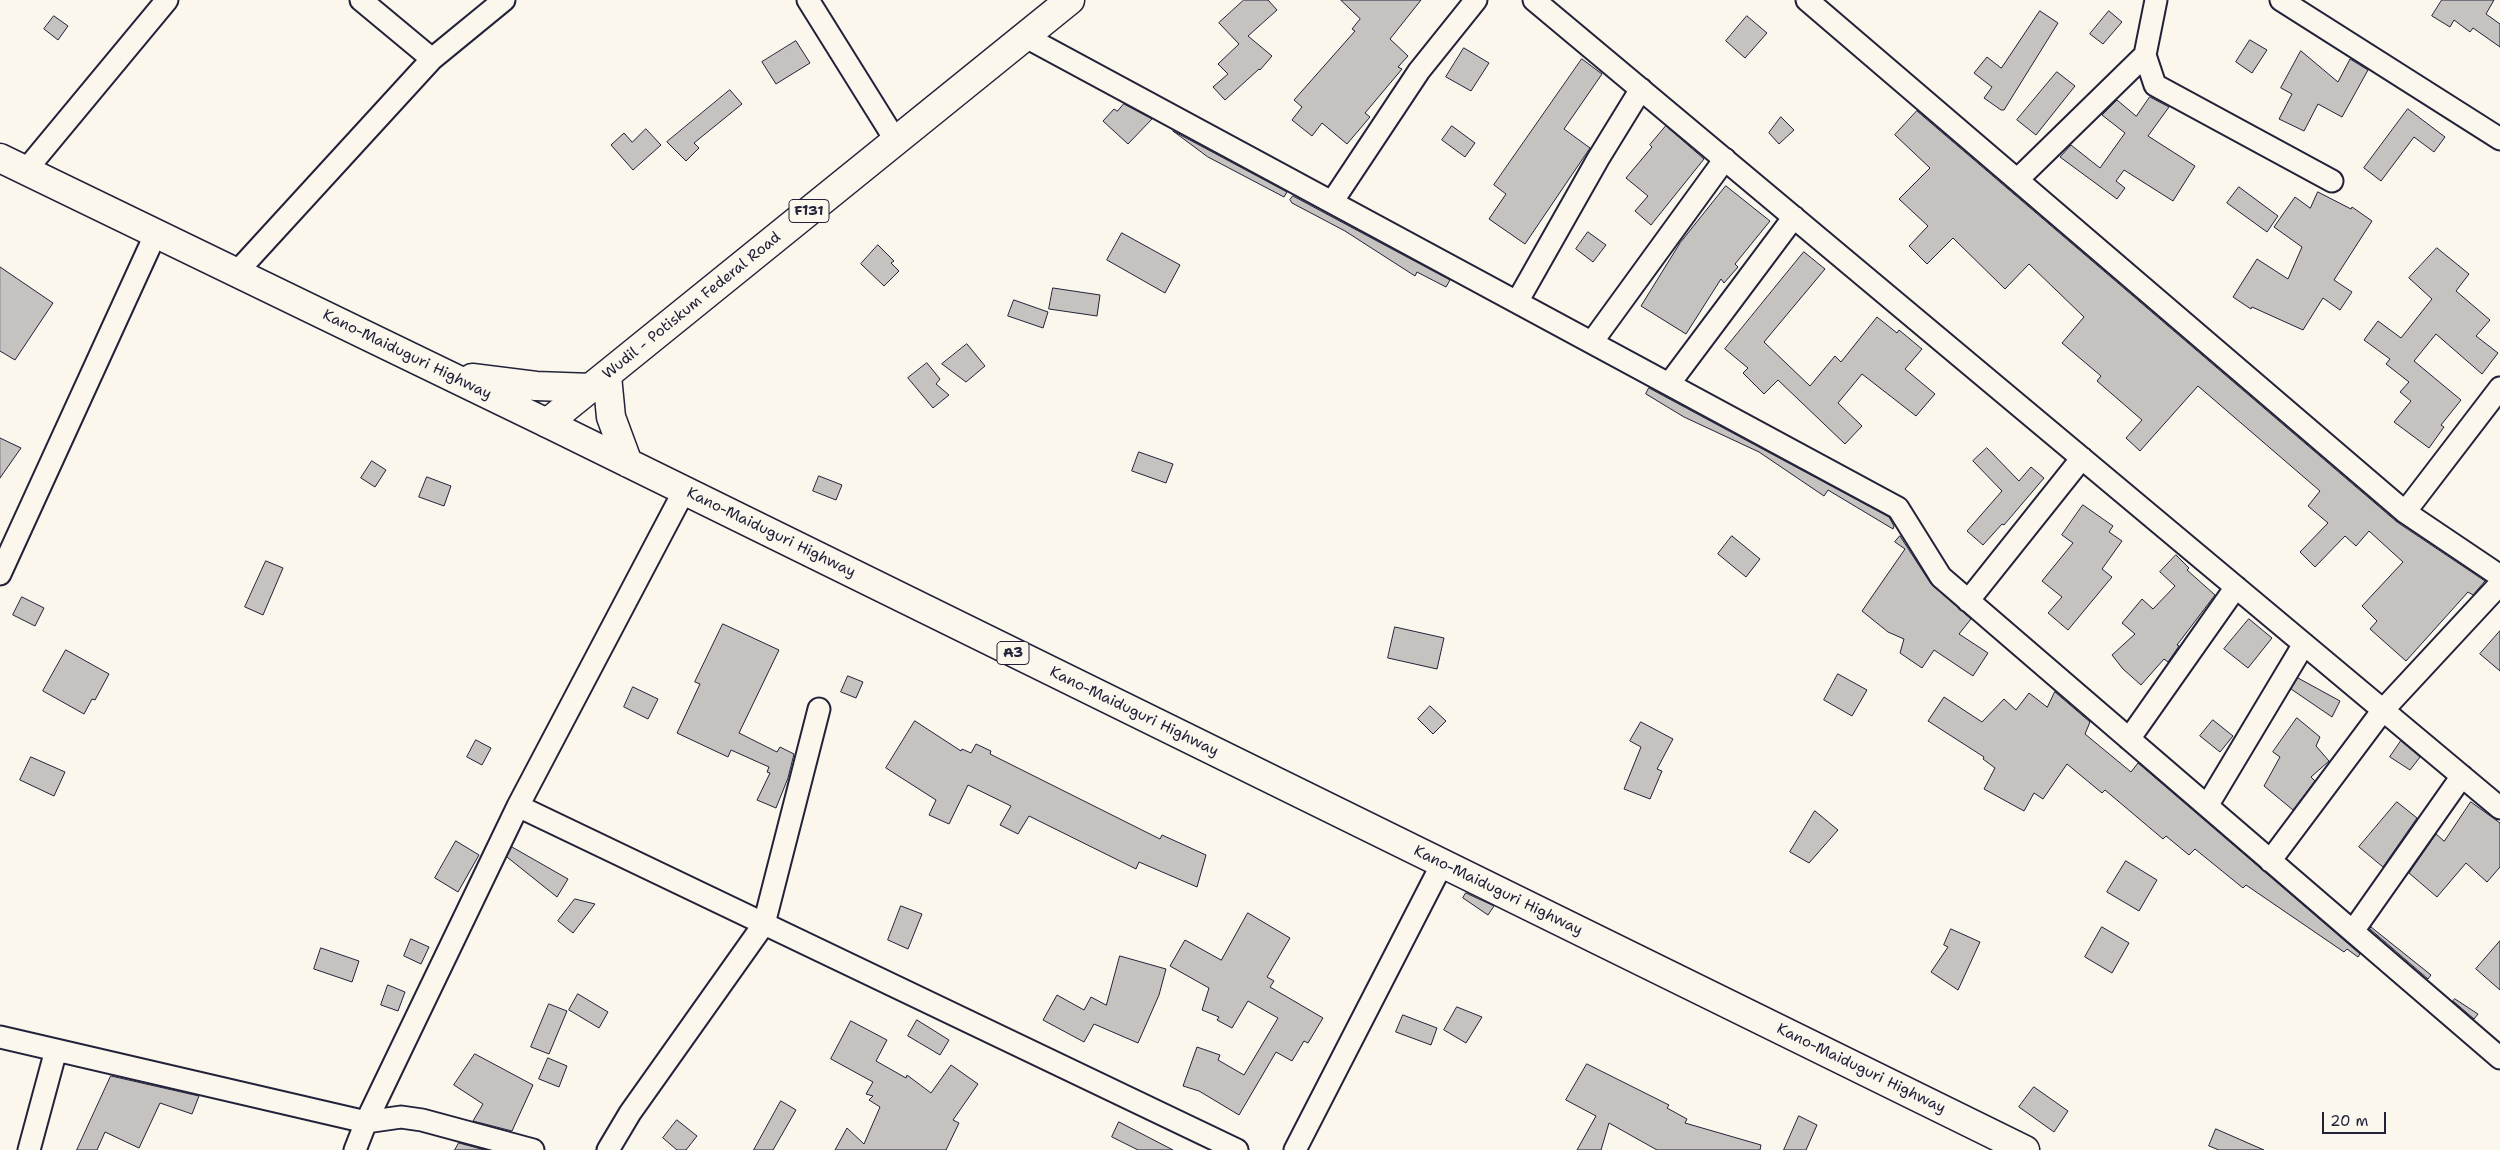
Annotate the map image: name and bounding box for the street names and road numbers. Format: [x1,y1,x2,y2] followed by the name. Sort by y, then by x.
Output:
[789,200,829,222] road number: F131
[599,229,785,383] street label: Wudil - Potiskum Federal Road
[320,306,494,404] street label: Kano-Maiduguri Highway
[684,484,858,582] street label: Kano-Maiduguri Highway
[997,641,1029,664] road number: A3
[1047,663,1221,761] street label: Kano-Maiduguri Highway
[1411,842,1585,940] street label: Kano-Maiduguri Highway
[1774,1020,1948,1118] street label: Kano-Maiduguri Highway

